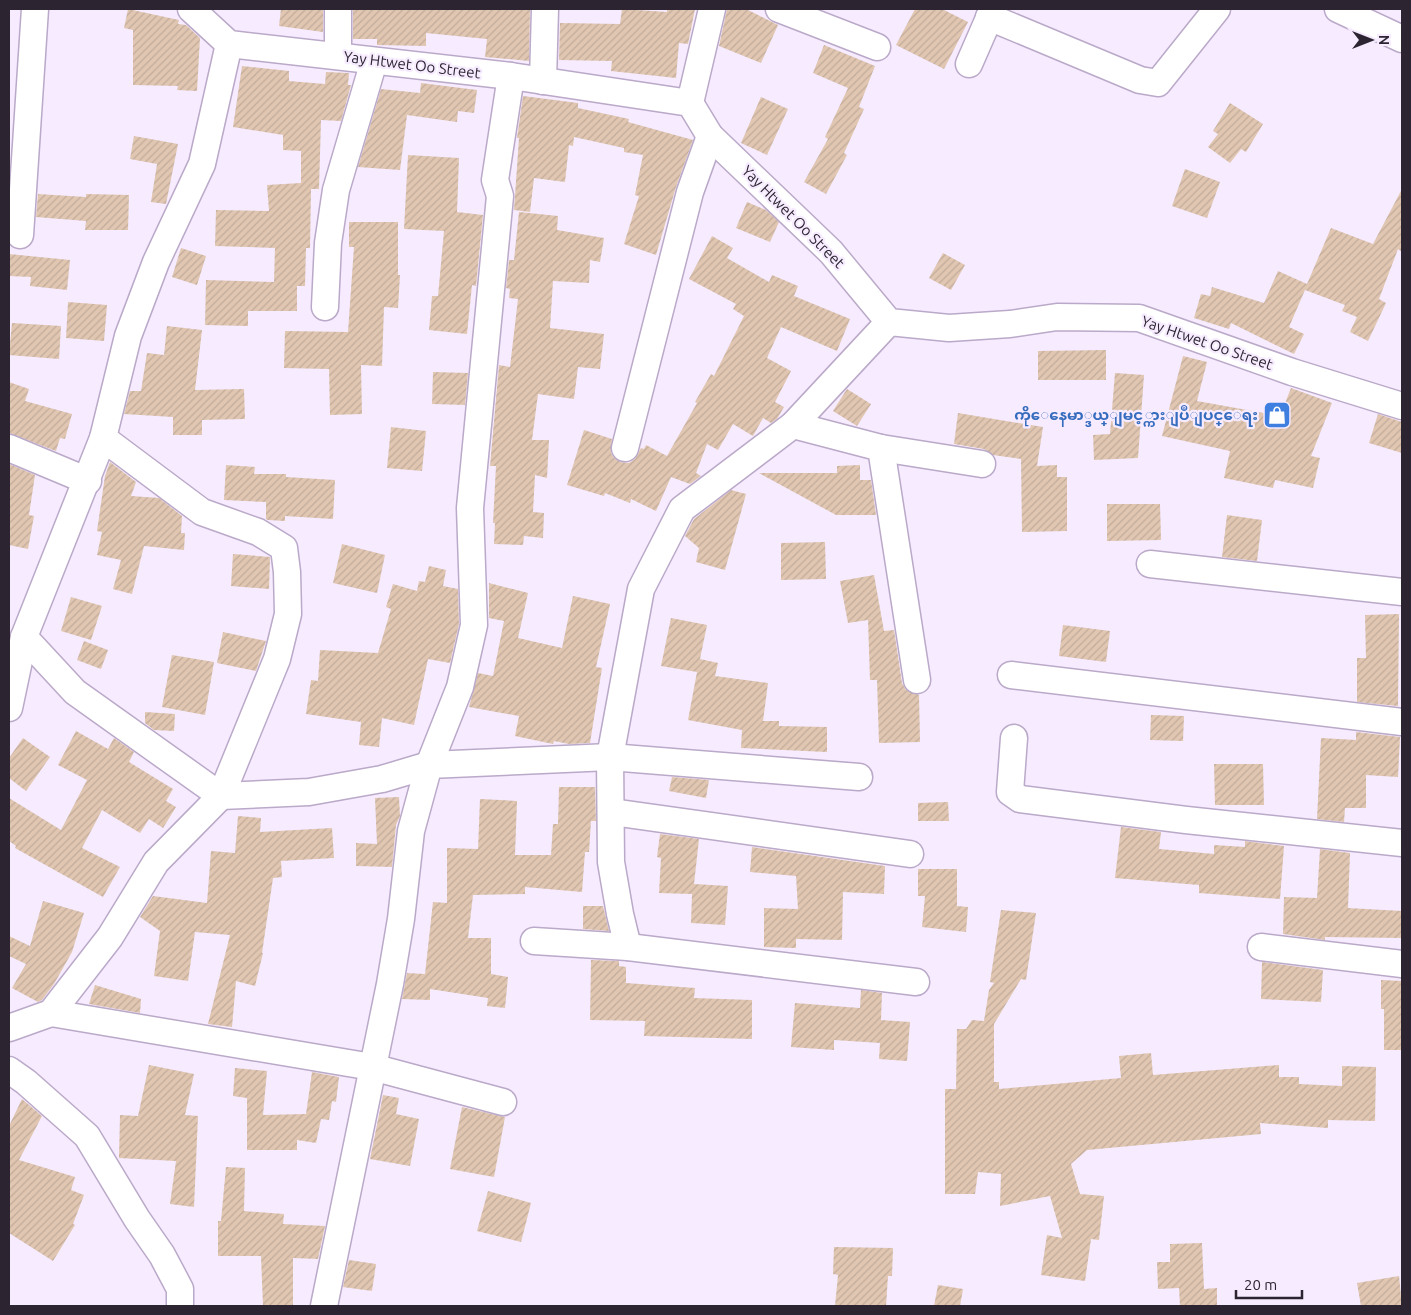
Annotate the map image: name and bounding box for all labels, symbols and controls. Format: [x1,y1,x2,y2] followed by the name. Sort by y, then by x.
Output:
[1346,15,1396,65] north arrow
[1376,35,1392,45] text: N
[343,48,482,81] street label: Yay Htwet Oo Street
[739,162,848,271] street label: Yay Htwet Oo Street
[1139,312,1275,373] street label: Yay Htwet Oo Street
[1262,400,1292,430] shop icon: ကိုေနေမာ္ဒယ္ျမင့္ကားျပဳျပင္ေရး
[1014,405,1258,427] place label: ကိုေနေမာ္ဒယ္ျမင့္ကားျပဳျပင္ေရး
[1236,1268,1302,1300] scale bar
[1244,1276,1277,1293] text: 20 m

